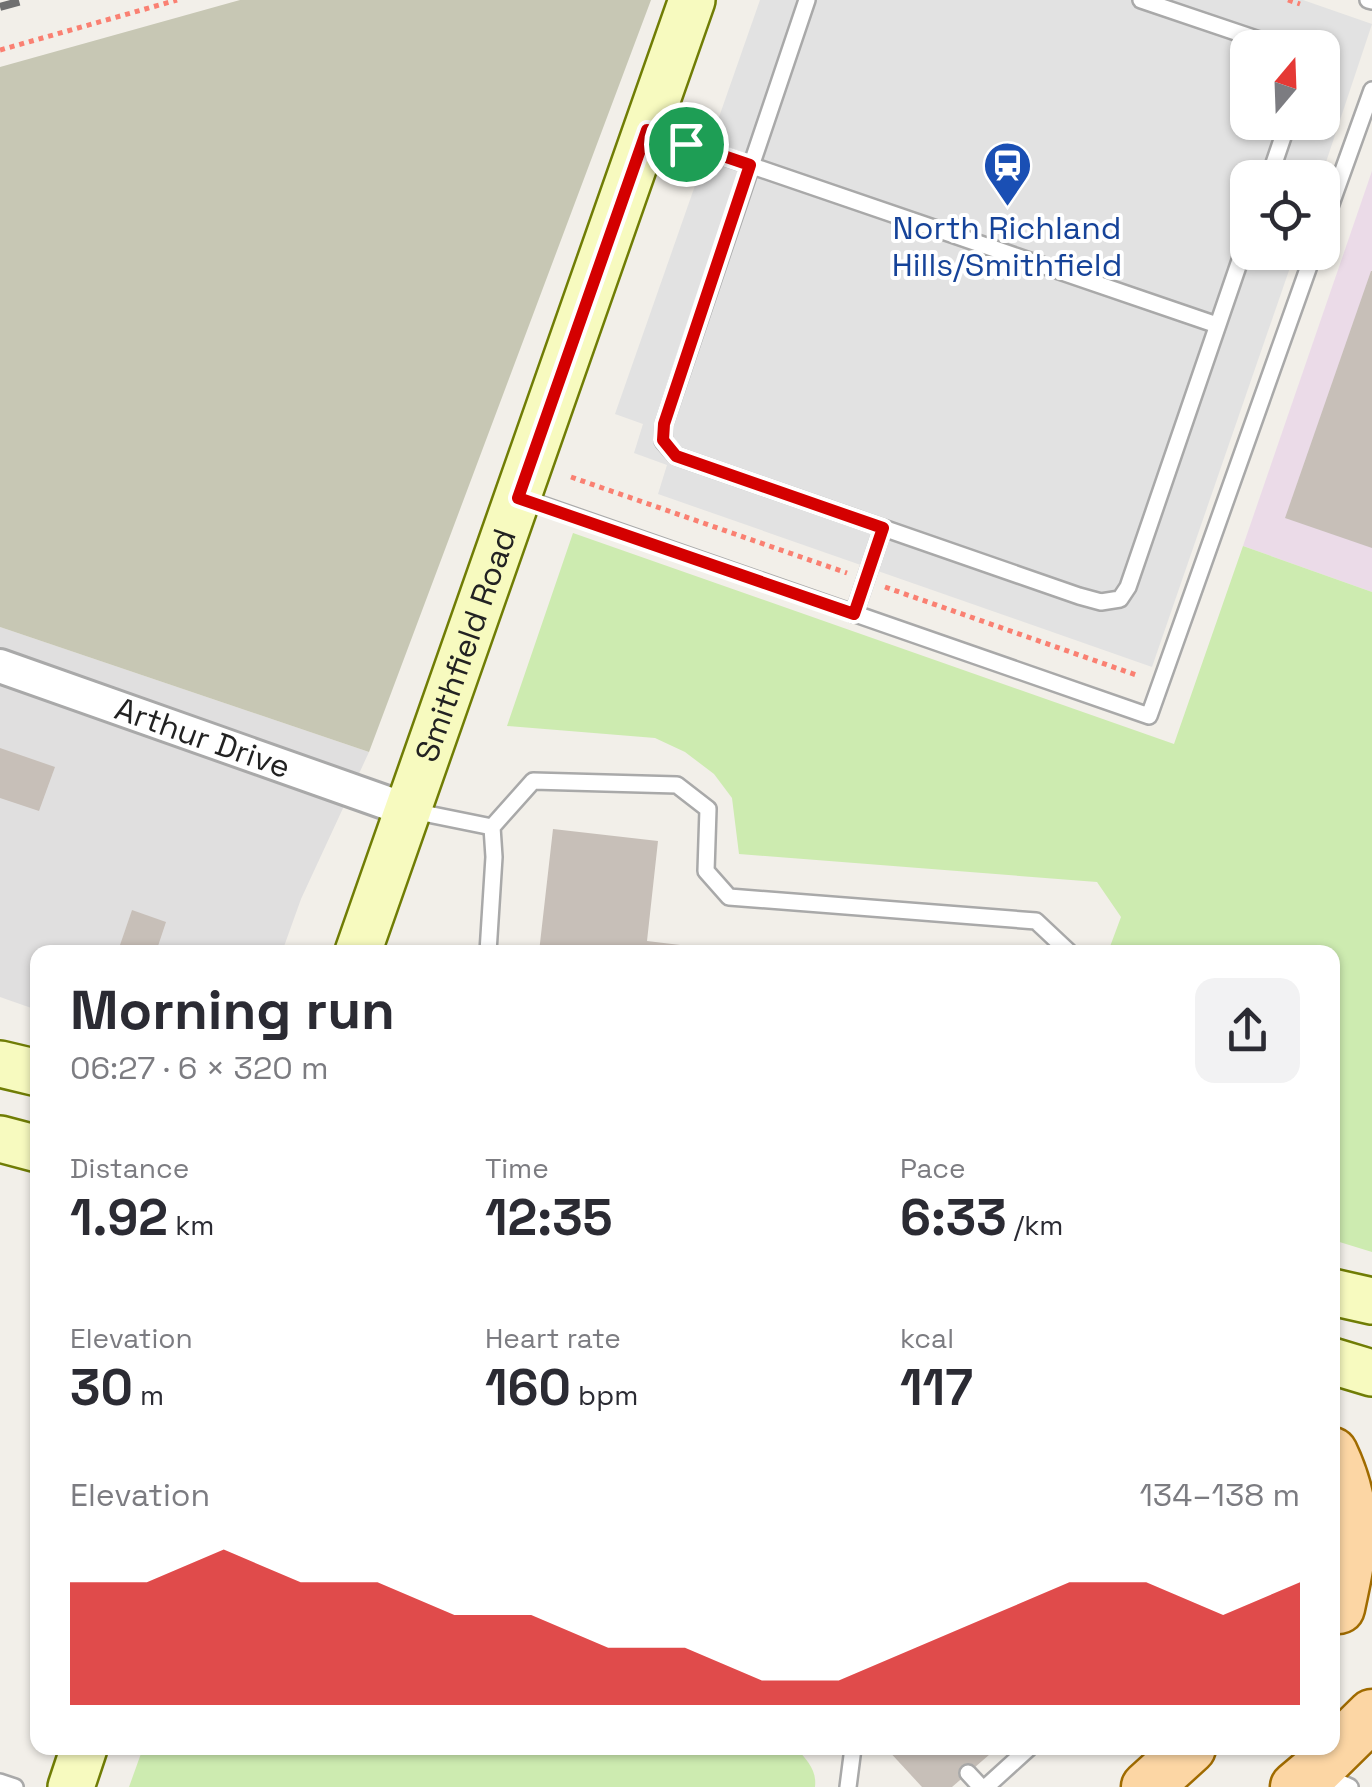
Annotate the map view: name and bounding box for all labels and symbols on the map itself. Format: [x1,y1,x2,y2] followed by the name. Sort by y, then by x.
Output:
[1230,30,1340,140] north arrow
[644,102,729,187] pin
[981,140,1033,208] station icon: North Richland Hills/Smithfield
[892,208,1122,285] place label: North Richland Hills/Smithfield
[406,523,525,767] street label: Smithfield Road
[110,688,296,787] street label: Arthur Drive

